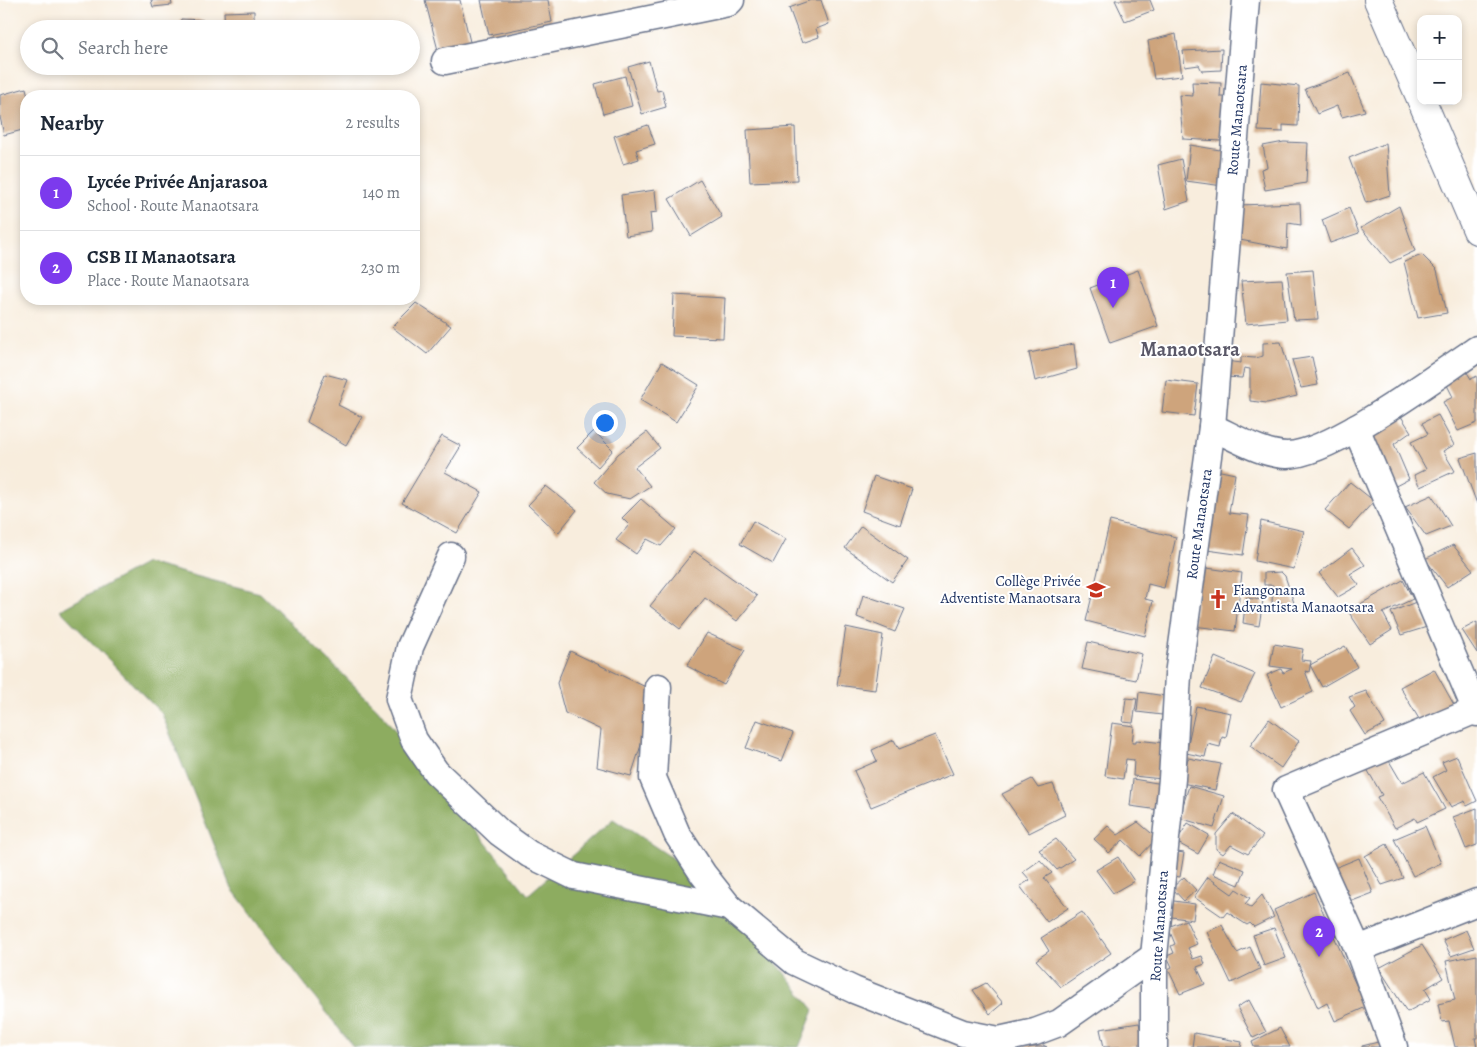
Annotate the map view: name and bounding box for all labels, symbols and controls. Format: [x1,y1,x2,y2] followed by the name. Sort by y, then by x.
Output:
[1417,15,1462,105] map controls
[1417,15,1462,60] button: +
[20,20,420,75] search box
[38,34,66,62] icon: search
[78,35,168,61] text: Search here
[1417,60,1462,105] button: −
[1222,63,1252,177] street label: Route Manaotsara
[40,109,103,137] text: Nearby
[345,112,400,134] text: 2 results
[87,169,268,195] text: Lycée Privée Anjarasoa
[53,182,59,204] text: 1
[362,182,400,204] text: 140 m
[87,195,259,217] text: School · Route Manaotsara
[87,244,236,270] text: CSB II Manaotsara
[52,257,60,279] text: 2
[361,257,400,279] text: 230 m
[1097,267,1129,308] pin: 1
[87,270,250,292] text: Place · Route Manaotsara
[1140,336,1240,363] district label: Manaotsara
[592,410,618,436] your location
[1181,467,1217,581] street label: Route Manaotsara
[939,571,1081,608] place label: Collège Privée Adventiste Manaotsara
[1085,579,1107,601] school or university icon: Collège Privée Adventiste Manaotsara
[1232,580,1374,617] place label: Fiangonana Advantista Manaotsara
[1207,588,1229,610] church icon: Fiangonana Advantista Manaotsara
[1145,870,1173,982] street label: Route Manaotsara
[1303,916,1335,957] pin: 2

